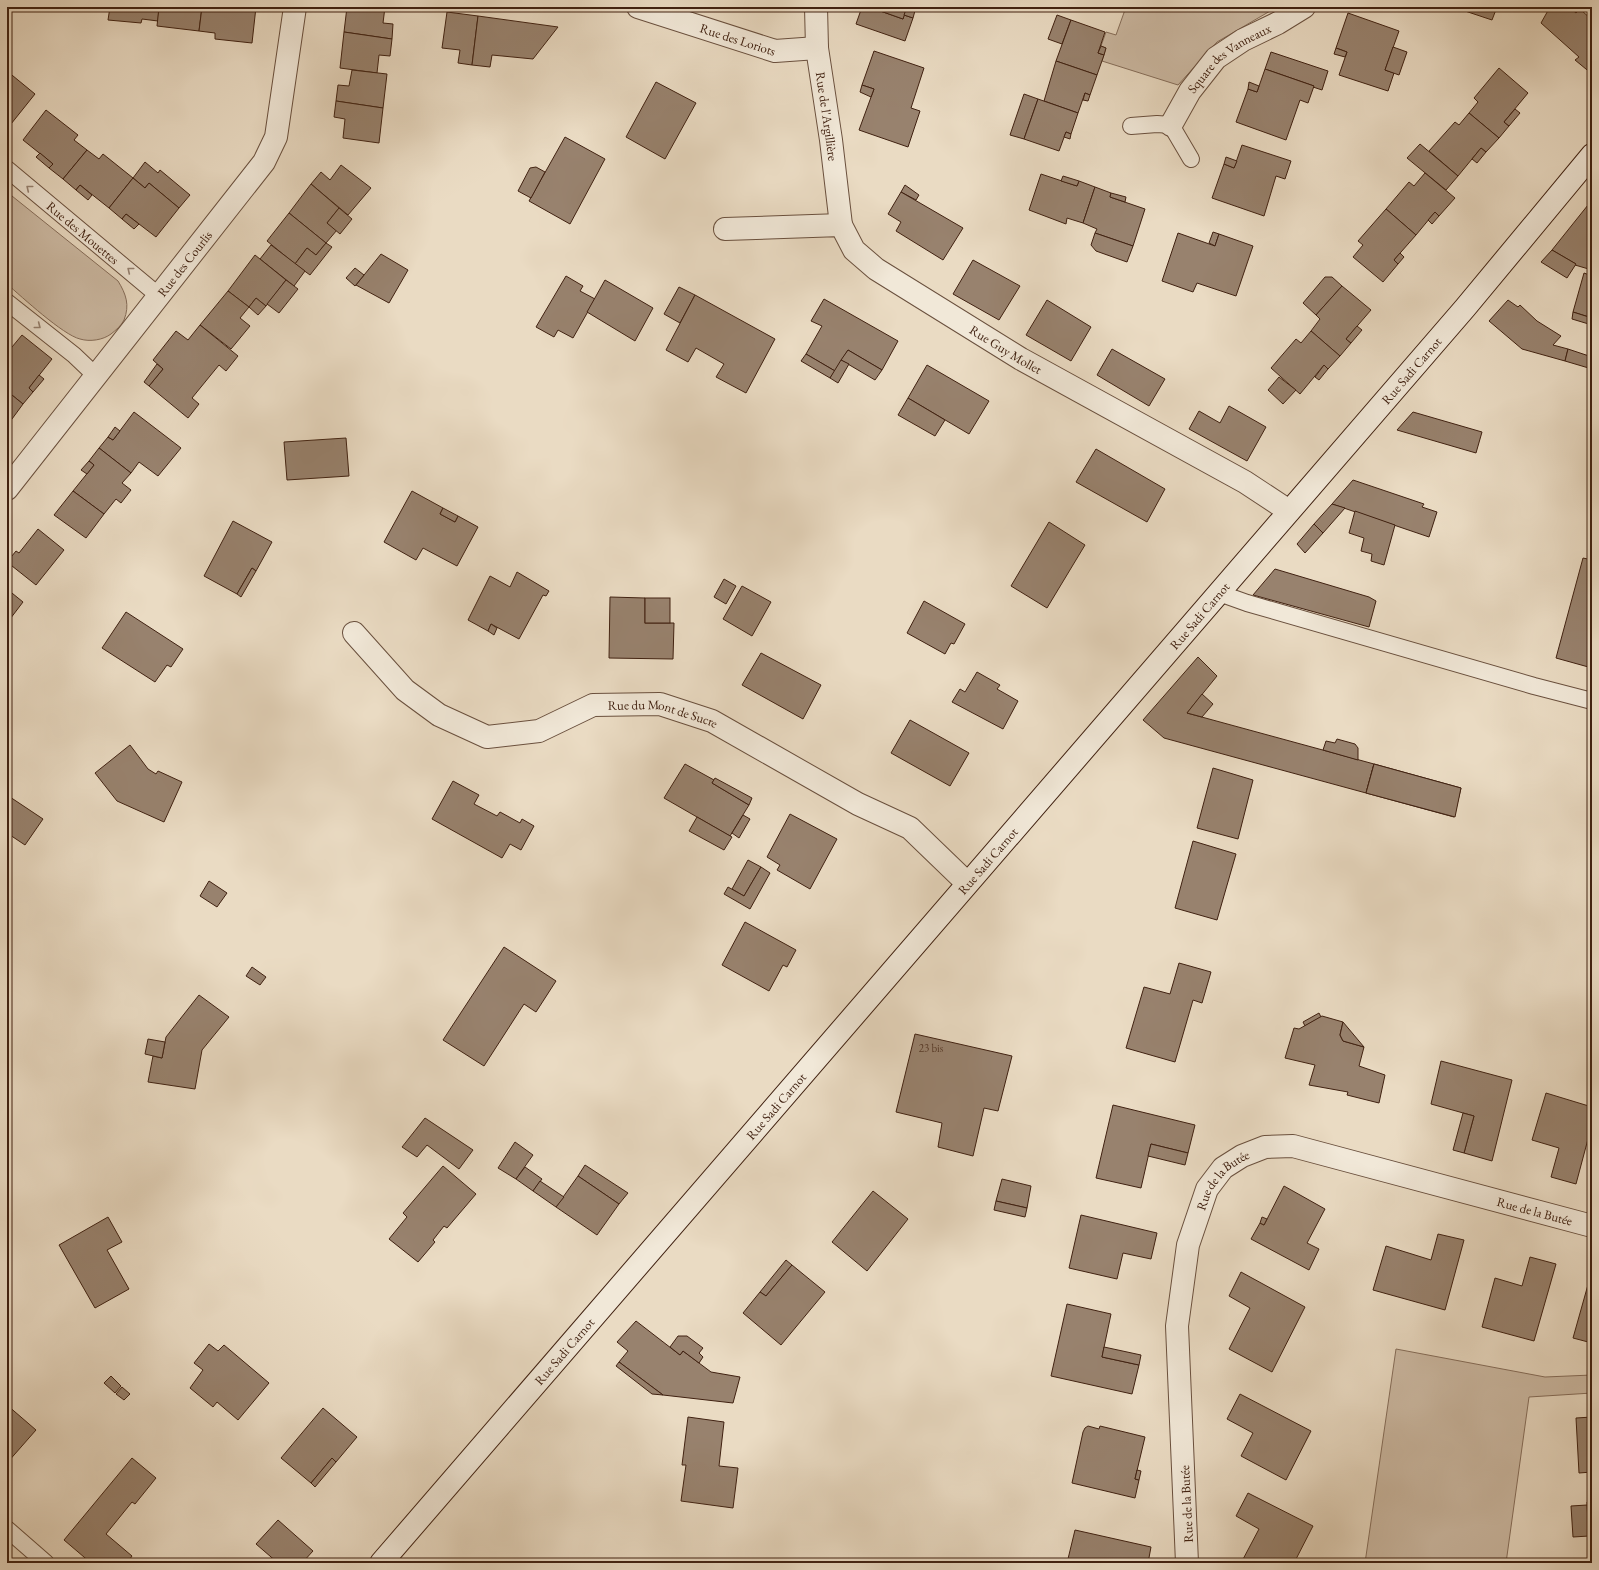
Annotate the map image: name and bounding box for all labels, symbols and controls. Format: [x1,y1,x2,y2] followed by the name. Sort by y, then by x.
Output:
[698,19,778,60] street label: Rue des Loriots
[1184,20,1274,97] street label: Square des Vanneaux
[812,71,841,162] street label: Rue de l'Argillière
[27,185,34,192] one-way arrow
[43,198,122,268] street label: Rue des Mouettes
[153,227,216,300] street label: Rue des Courlis
[127,268,134,275] one-way arrow
[966,321,1045,378] street label: Rue Guy Mollet
[33,322,40,329] one-way arrow
[1378,333,1445,408] street label: Rue Sadi Carnot
[1166,579,1234,653] street label: Rue Sadi Carnot
[608,696,721,732] street label: Rue du Mont de Sucre
[954,824,1022,898] street label: Rue Sadi Carnot
[919,1041,944,1055] house number: 23 bis
[742,1069,810,1143] street label: Rue Sadi Carnot
[1192,1146,1252,1213] street label: Rue de la Butée
[1495,1193,1574,1229] street label: Rue de la Butée
[531,1314,598,1389] street label: Rue Sadi Carnot
[1176,1465,1197,1543] street label: Rue de la Butée

